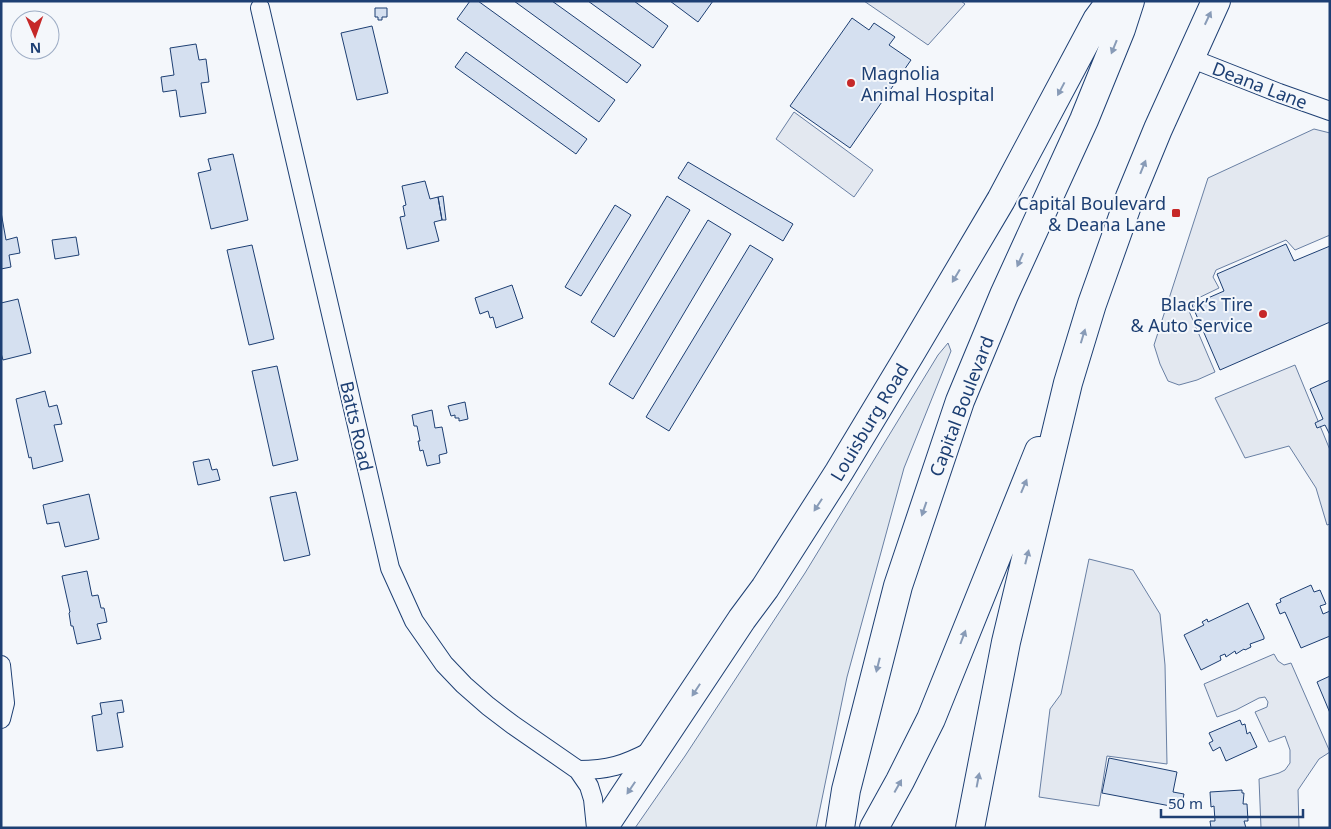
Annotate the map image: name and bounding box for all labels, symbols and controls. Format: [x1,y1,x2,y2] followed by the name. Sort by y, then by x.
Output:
[10,10,60,60] north arrow
[1205,11,1213,25] one-way arrow
[29,39,41,58] text: N
[1109,40,1117,54] one-way arrow
[1209,56,1311,114] street label: Deana Lane
[861,61,994,106] place label: Magnolia Animal Hospital
[845,77,857,89] marker: Magnolia Animal Hospital
[1056,82,1065,95] one-way arrow
[1139,160,1147,174] one-way arrow
[1017,191,1166,236] place label: Capital Boulevard & Deana Lane
[1170,207,1182,219] marker: Capital Boulevard & Deana Lane
[1016,253,1024,267] one-way arrow
[951,270,960,283] one-way arrow
[1130,292,1253,337] place label: Black’s Tire & Auto Service
[1257,308,1269,320] marker: Black’s Tire & Auto Service
[1079,329,1087,344] one-way arrow
[923,332,999,480] street label: Capital Boulevard
[824,359,914,485] street label: Louisburg Road
[335,379,379,473] street label: Batts Road
[1020,478,1028,493] one-way arrow
[813,499,822,512] one-way arrow
[920,502,927,517] one-way arrow
[1023,549,1031,564] one-way arrow
[959,629,967,644] one-way arrow
[874,658,882,673] one-way arrow
[691,683,700,697] one-way arrow
[975,771,983,787] one-way arrow
[894,778,902,793] one-way arrow
[626,781,635,794] one-way arrow
[1161,786,1304,818] scale bar
[1168,793,1203,813] text: 50 m

